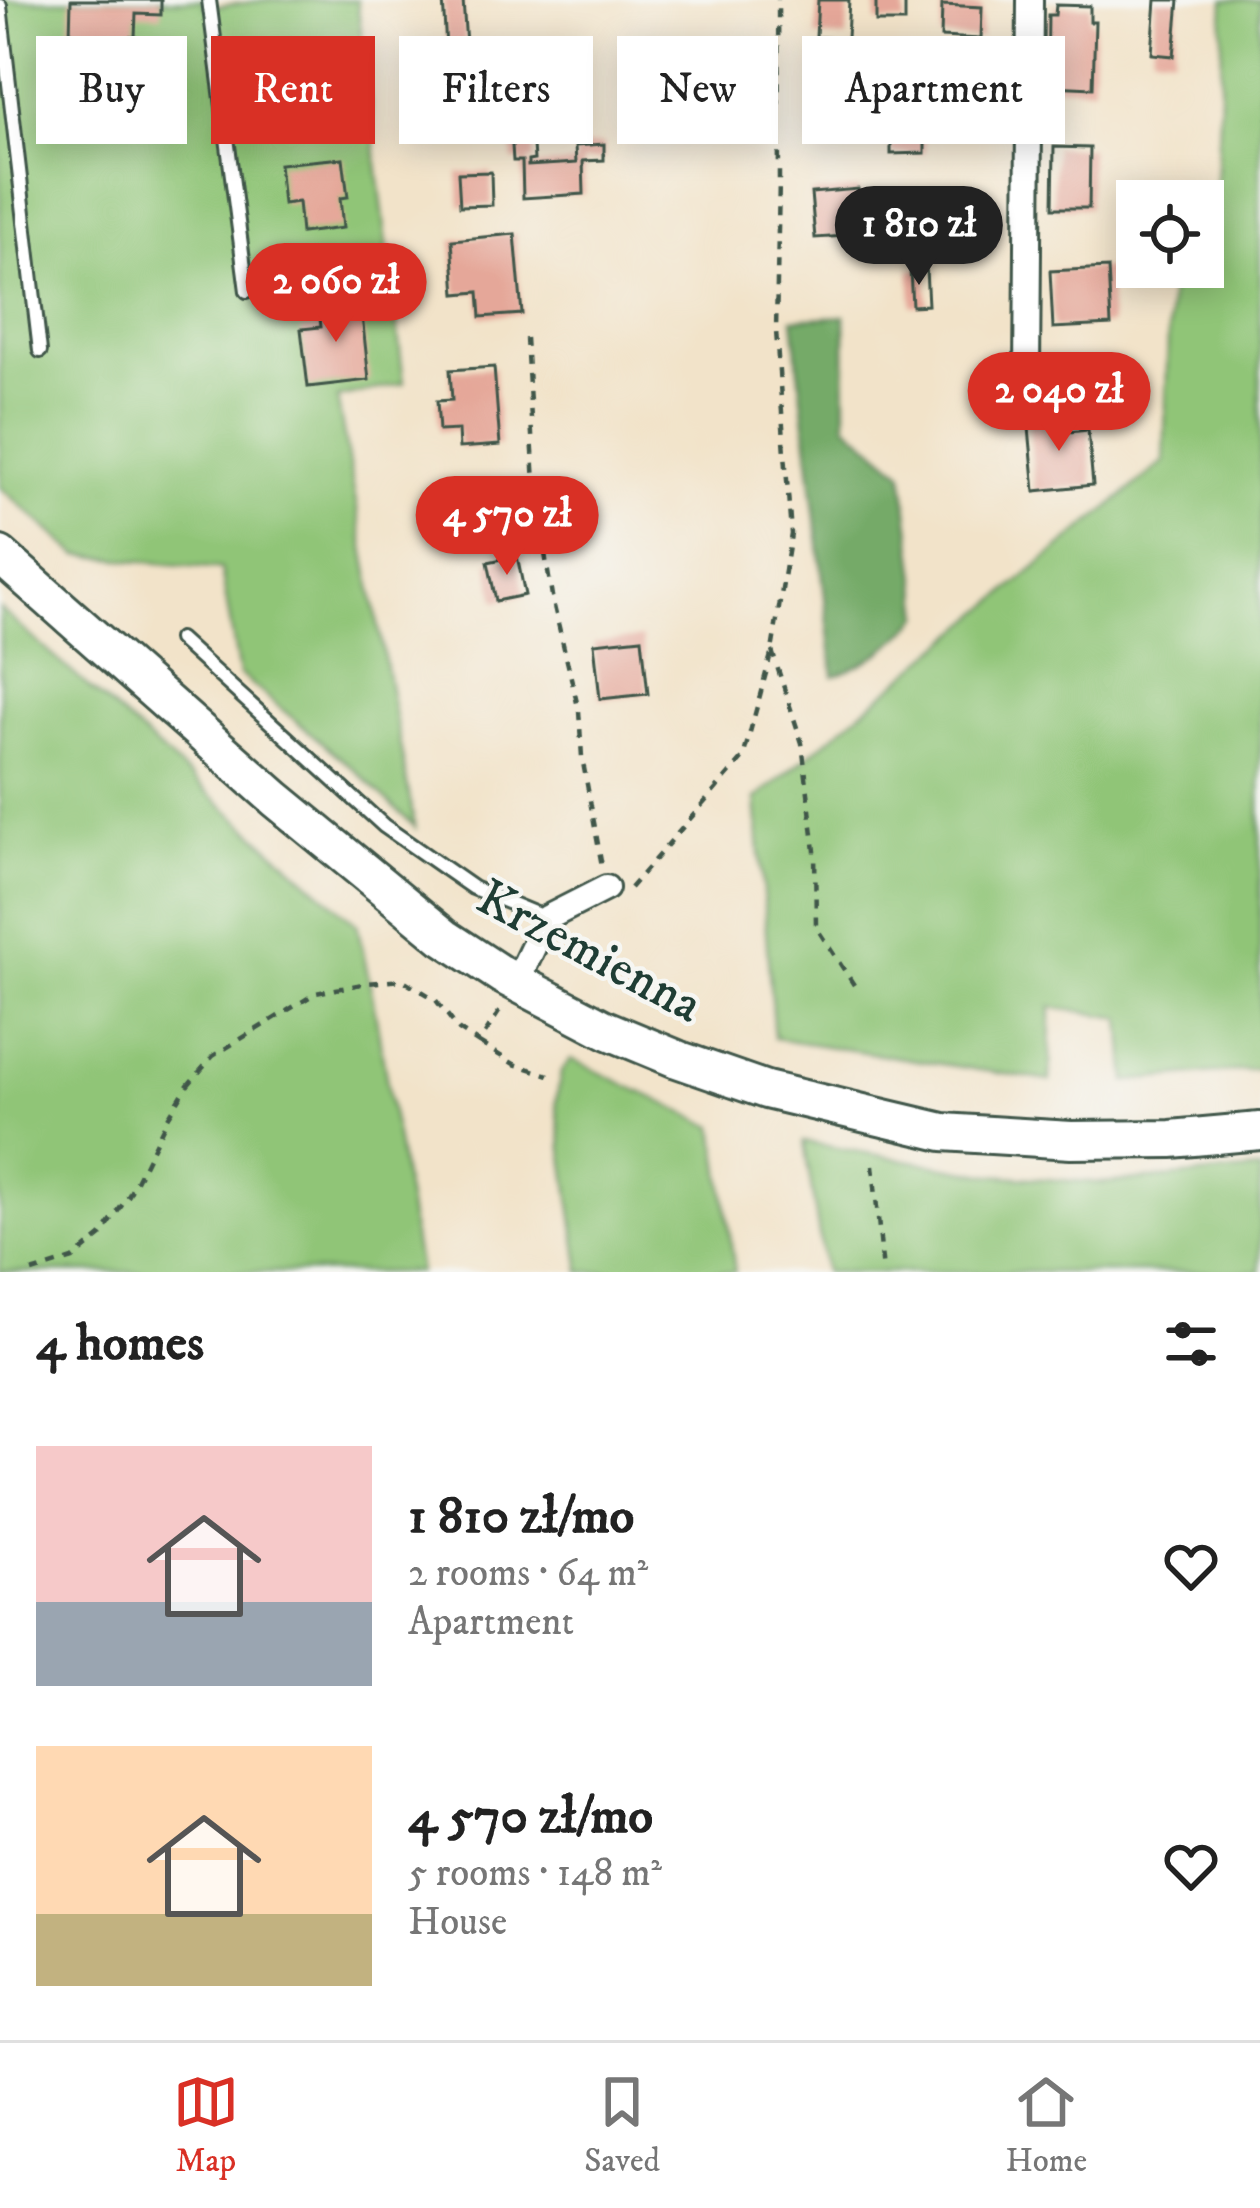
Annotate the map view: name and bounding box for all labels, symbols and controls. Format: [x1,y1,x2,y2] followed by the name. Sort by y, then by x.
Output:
[36,36,187,144] chip: Buy
[211,36,375,144] chip: Rent
[399,36,593,144] chip: Filters
[617,36,778,144] chip: New
[802,36,1065,144] chip: Apartment
[1116,180,1224,288] map controls
[1116,180,1224,288] button: locate
[795,186,1043,288] pin: 1 810 zł
[862,200,976,249] text: 1 810 zł
[212,243,460,345] pin: 2 060 zł
[273,257,399,306] text: 2 060 zł
[935,352,1183,454] pin: 2 040 zł
[995,366,1123,415] text: 2 040 zł
[383,476,631,578] pin: 4 570 zł
[443,490,571,539] text: 4 570 zł
[466,866,713,1038] street label: Krzemienna
[1158,1311,1224,1377] icon: filters
[36,1312,204,1376] text: 4 homes
[408,1485,634,1549] text: 1 810 zł/mo
[132,1494,276,1638] icon: home
[1158,1533,1224,1599] icon: heart
[408,1549,648,1598] text: 2 rooms · 64 m²
[408,1598,574,1647] text: Apartment
[408,1785,653,1849] text: 4 570 zł/mo
[132,1794,276,1938] icon: home
[1158,1833,1224,1899] icon: heart
[408,1849,662,1898] text: 5 rooms · 148 m²
[408,1898,507,1947] text: House
[173,2069,239,2182] tab: Map
[584,2069,660,2182] tab: Saved
[1006,2069,1087,2182] tab: Home

